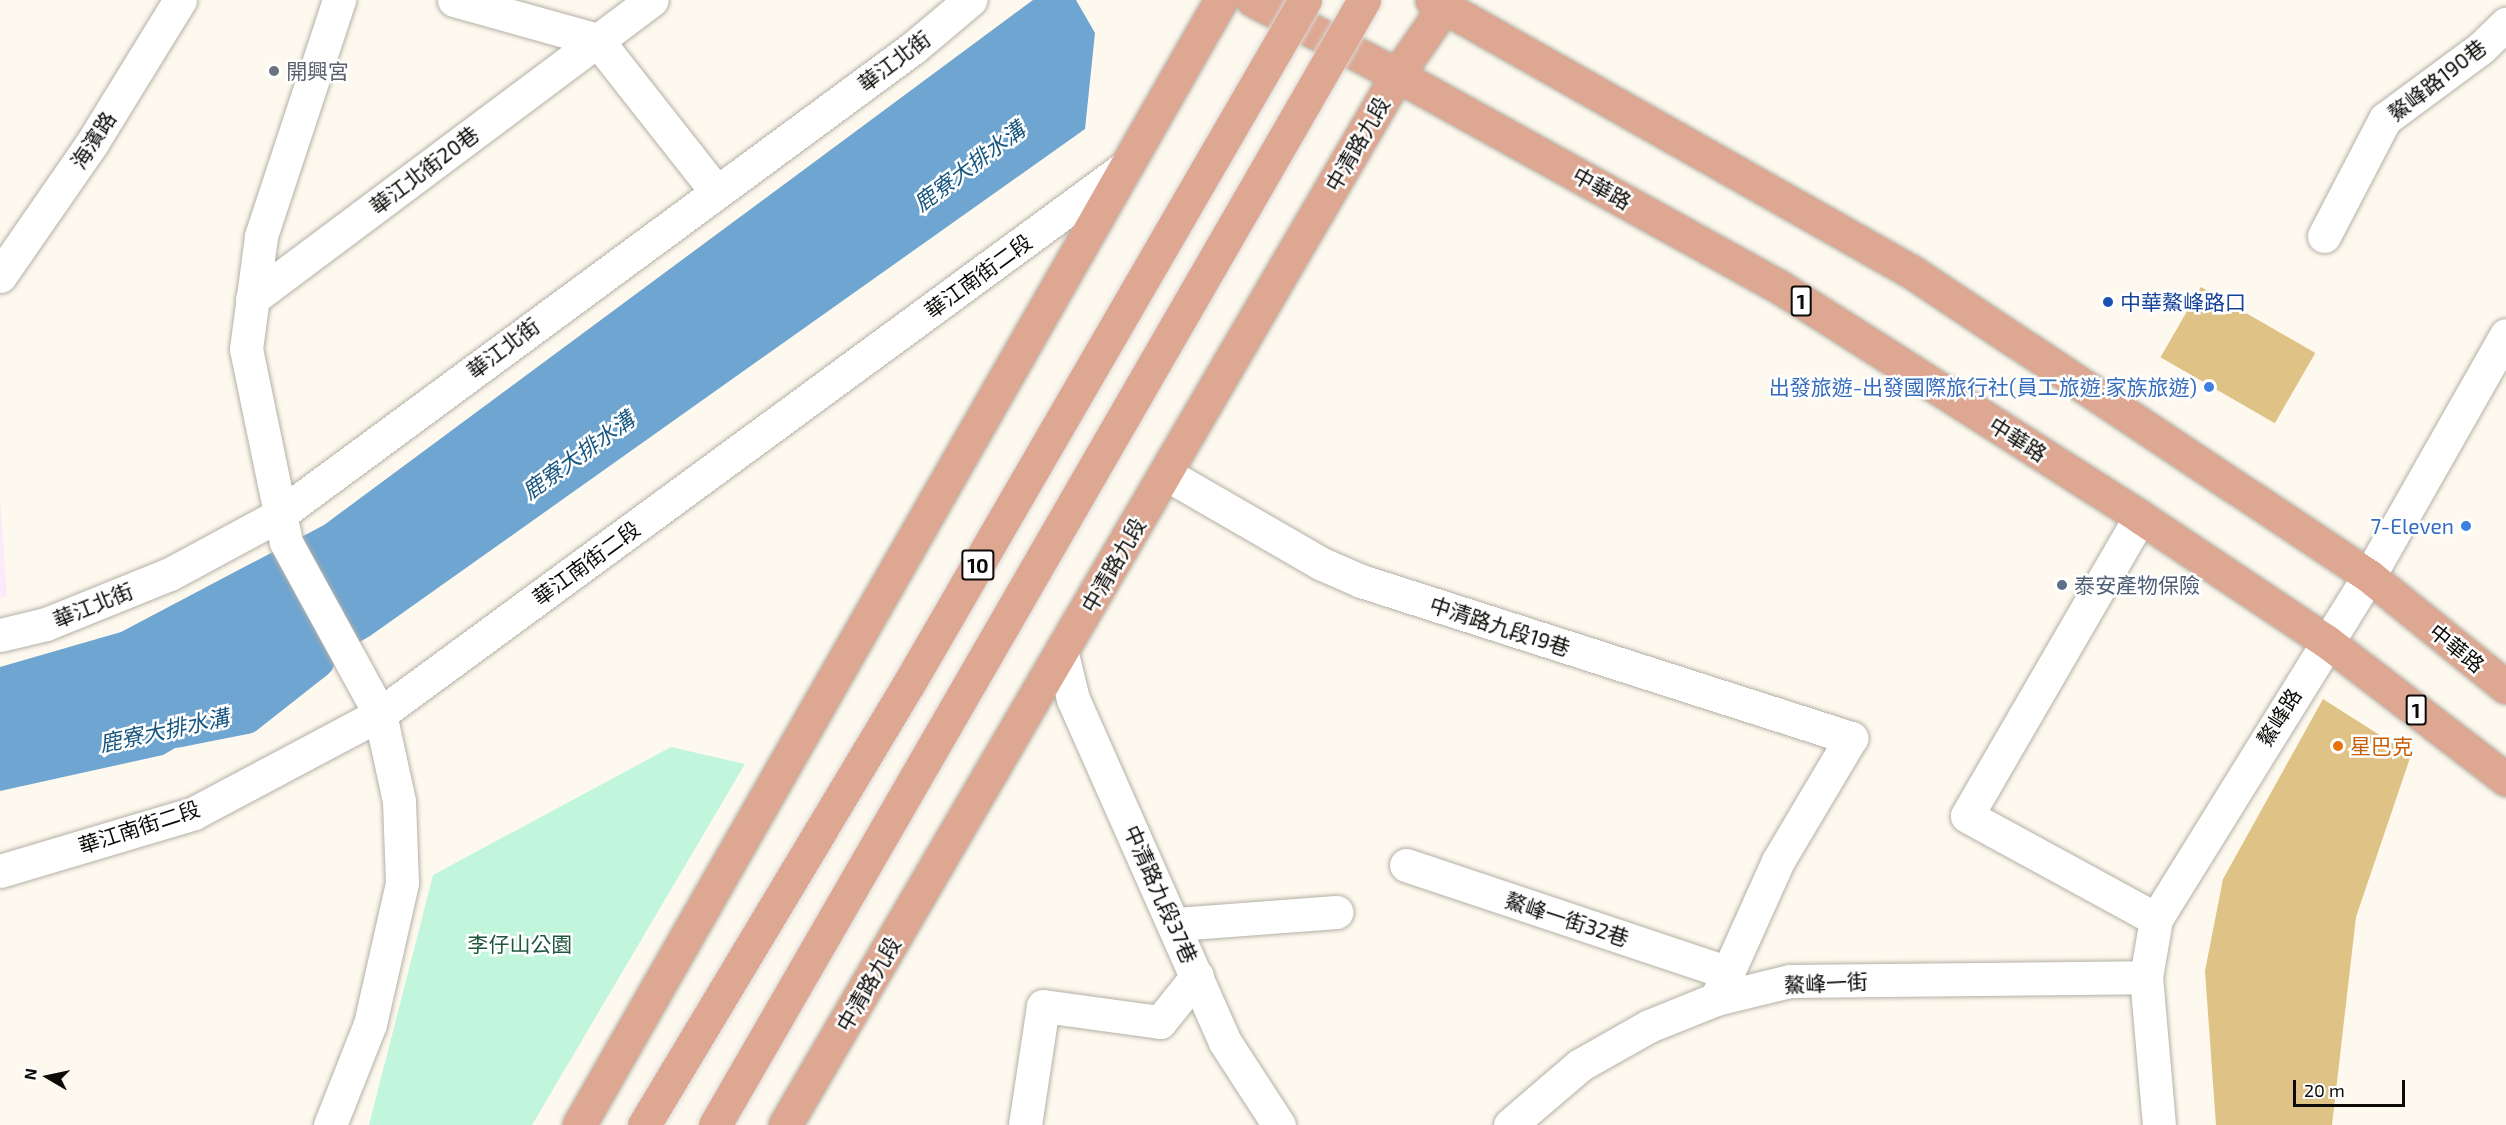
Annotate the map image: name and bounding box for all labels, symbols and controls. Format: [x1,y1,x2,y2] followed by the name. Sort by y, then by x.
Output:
[853,26,935,96] street label: 華江北街
[2383,34,2491,126] street label: 鰲峰路190巷
[286,58,349,84] place label: 開興宮
[267,64,281,78] marker: 開興宮
[1320,92,1394,196] street label: 中清路九段
[65,107,121,173] street label: 海濱路
[908,116,1030,216] water label: 鹿寮大排水溝
[365,121,483,219] street label: 華江北街20巷
[1568,162,1636,214] street label: 中華路
[920,229,1036,323] street label: 華江南街二段
[1790,284,1812,318] road number: 1
[2120,289,2246,315] place label: 中華鰲峰路口
[2101,295,2115,309] marker: 中華鰲峰路口
[462,313,544,383] street label: 華江北街
[1769,374,2197,400] place label: 出發旅遊-出發國際旅行社(員工旅遊.家族旅遊)
[2202,380,2216,394] marker: 出發旅遊-出發國際旅行社(員工旅遊.家族旅遊)
[517,406,639,504] water label: 鹿寮大排水溝
[1985,412,2051,466] street label: 中華路
[1076,513,1150,617] street label: 中清路九段
[2371,513,2454,539] place label: 7-Eleven
[528,516,644,610] street label: 華江南街二段
[2459,519,2473,533] marker: 7-Eleven
[960,548,996,582] road number: 10
[2074,572,2200,598] place label: 泰安產物保險
[49,578,137,632] street label: 華江北街
[2055,578,2069,592] marker: 泰安產物保險
[1427,591,1573,661] street label: 中清路九段19巷
[2425,618,2489,678] street label: 中華路
[2252,684,2306,750] street label: 鰲峰路
[2406,693,2426,727] road number: 1
[97,703,231,757] water label: 鹿寮大排水溝
[2350,733,2413,759] place label: 星巴克
[2331,739,2345,753] marker: 星巴克
[75,796,203,858] street label: 華江南街二段
[1119,821,1203,967] street label: 中清路九段37巷
[1502,887,1632,951] street label: 鰲峰一街32巷
[468,931,572,957] park label: 李仔山公園
[831,932,905,1036] street label: 中清路九段
[1783,968,1869,998] street label: 鰲峰一街
[18,1047,78,1107] north arrow
[19,1067,40,1081] text: N
[2296,1068,2408,1106] scale bar
[2304,1079,2345,1101] text: 20 m

